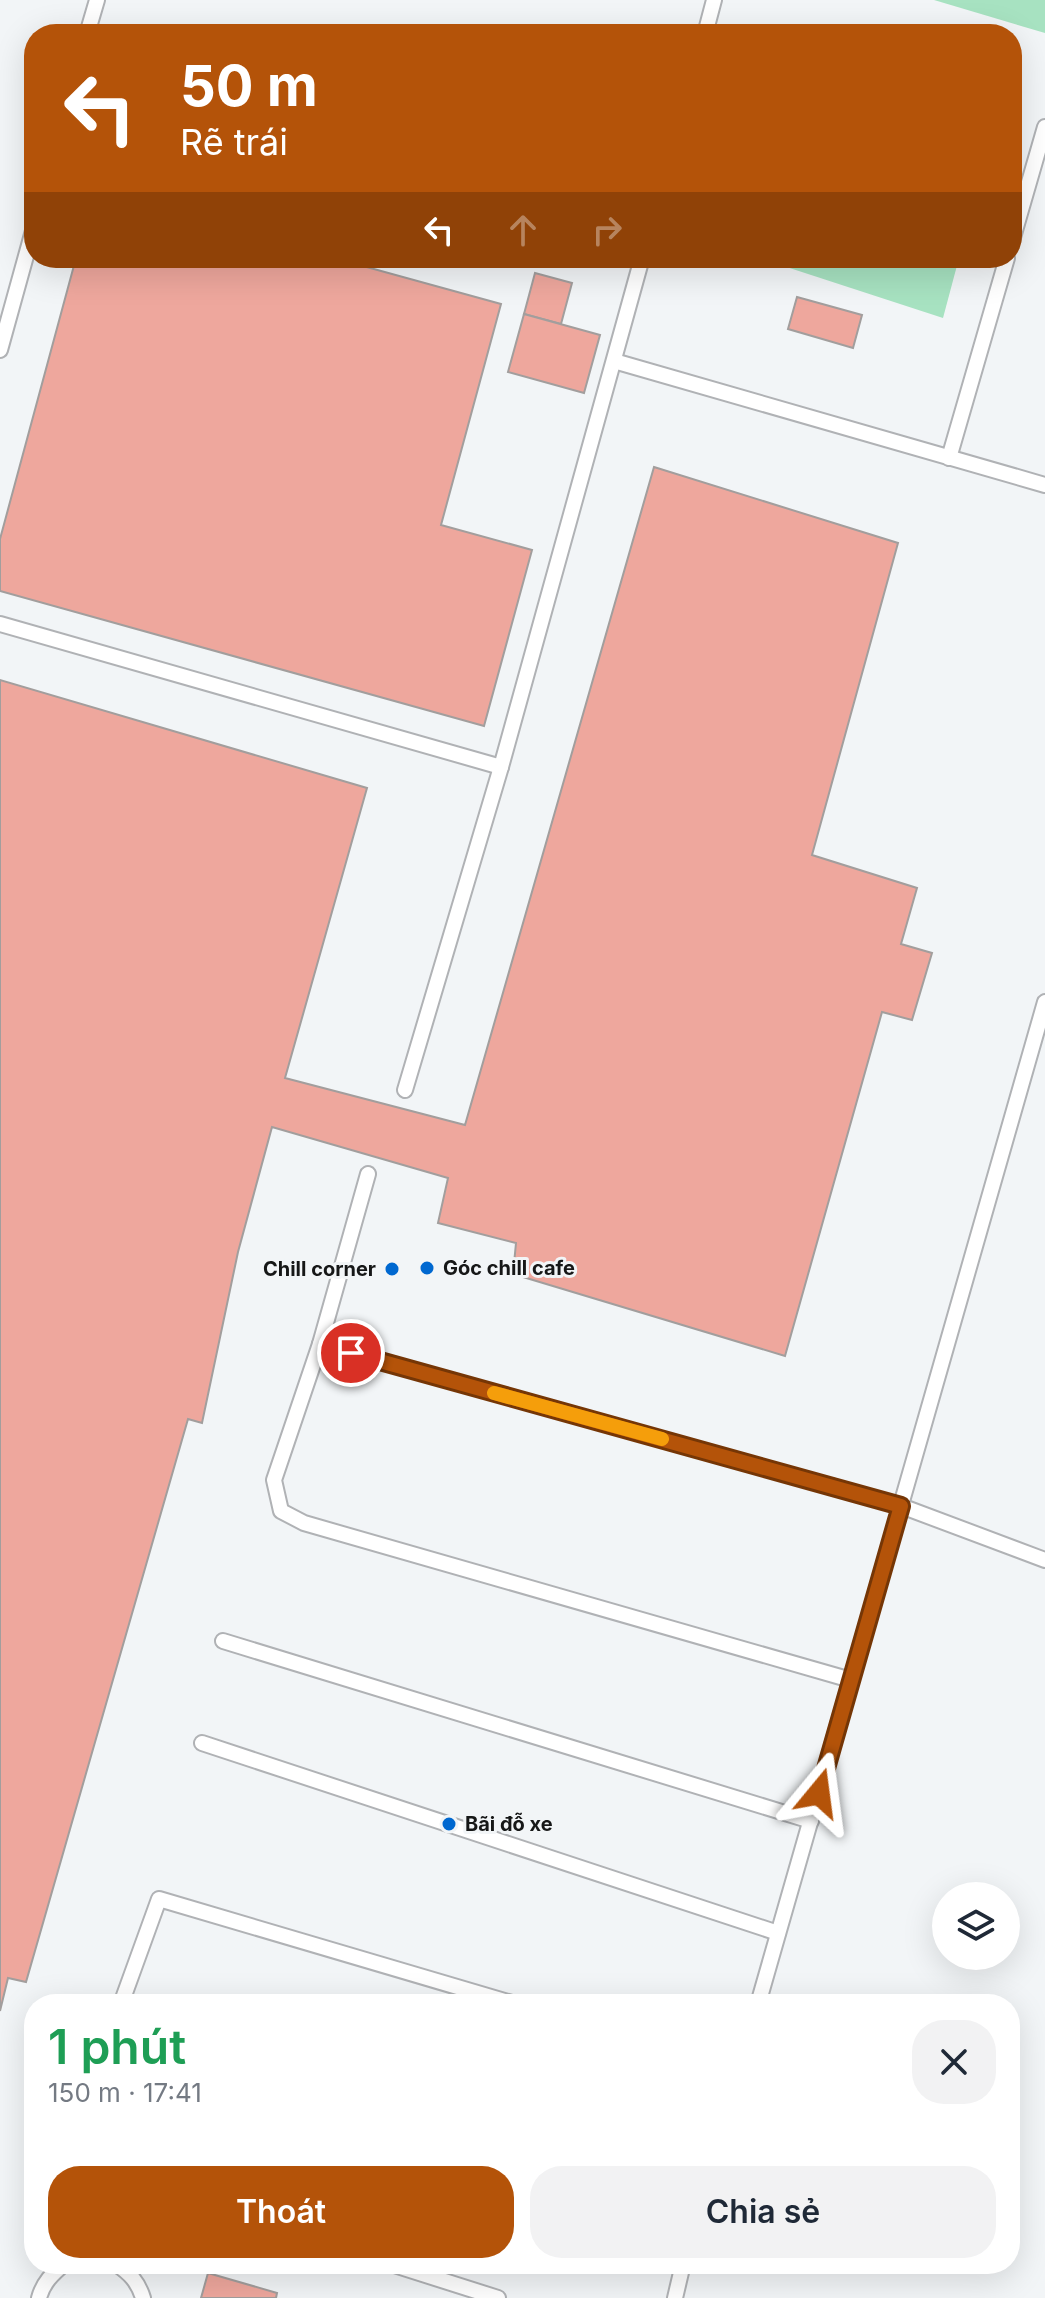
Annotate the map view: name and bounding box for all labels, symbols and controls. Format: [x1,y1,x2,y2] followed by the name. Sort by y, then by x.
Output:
[180,52,318,120] text: 50 m
[48,56,152,160] icon: left
[180,120,288,164] text: Rẽ trái
[417,208,461,252] icon: left
[501,208,545,252] icon: ahead
[585,208,629,252] icon: right
[443,1256,575,1280] place label: Góc chill cafe
[263,1257,376,1281] place label: Chill corner
[418,1259,436,1277] marker: Góc chill cafe
[383,1260,401,1278] marker: Chill corner
[317,1319,385,1387] pin
[329,1331,373,1375] icon: arrive
[777,1751,861,1835] position arrow
[465,1812,553,1836] place label: Bãi đỗ xe
[440,1815,458,1833] marker: Bãi đỗ xe
[932,1882,1020,1970] map controls
[932,1882,1020,1970] button: layers
[48,2017,186,2076] text: 1 phút
[912,2020,996,2104] button: close
[48,2077,202,2108] text: 150 m · 17:41
[48,2166,514,2258] button: Thoát
[530,2166,996,2258] button: Chia sẻ

